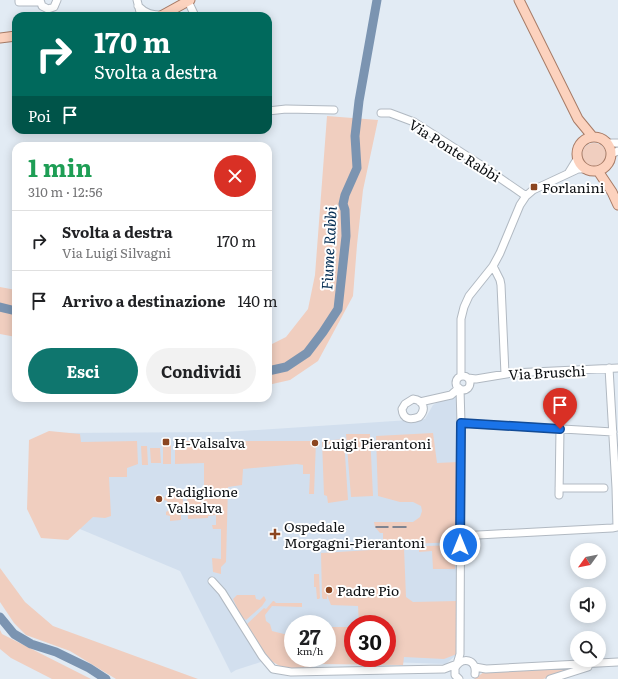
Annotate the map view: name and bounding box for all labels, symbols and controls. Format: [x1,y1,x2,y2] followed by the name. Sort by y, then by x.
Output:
[94,20,171,62] text: 170 m
[28,28,80,80] icon: right
[94,58,217,85] text: Svolta a destra
[28,104,51,127] text: Poi
[59,104,81,126] icon: arrive
[405,114,505,186] street label: Via Ponte Rabbi
[28,149,92,184] text: 1 min
[214,155,256,197] button: close
[542,177,605,197] place label: Forlanini
[28,182,102,201] text: 310 m · 12:56
[529,182,539,192] marker: Forlanini
[314,205,342,291] water label: Fiume Rabbi
[62,220,173,243] text: Svolta a destra
[217,229,256,252] text: 170 m
[28,230,50,252] icon: right
[62,243,171,262] text: Via Luigi Silvagni
[62,289,226,312] text: Arrivo a destinazione
[238,289,278,312] text: 140 m
[28,290,50,312] icon: arrive
[28,348,138,394] button: Esci
[146,348,256,394] button: Condividi
[508,360,586,384] street label: Via Bruschi
[543,388,577,429] pin
[549,394,571,416] icon: arrive
[174,432,246,452] place label: H-Valsalva
[323,433,431,453] place label: Luigi Pierantoni
[161,437,171,447] marker: H-Valsalva
[310,438,320,448] marker: Luigi Pierantoni
[167,481,238,517] place label: Padiglione Valsalva
[154,494,164,504] marker: Padiglione Valsalva
[284,516,425,552] place label: Ospedale Morgagni-Pierantoni
[439,524,481,566] position arrow
[269,528,281,540] marker: Ospedale Morgagni-Pierantoni
[570,543,606,579] north arrow
[570,543,606,667] map controls
[337,580,399,600] place label: Padre Pio
[324,585,334,595] marker: Padre Pio
[570,587,606,623] button: sound
[344,615,396,667] speed limit sign: 30
[299,621,321,651] text: 27
[570,631,606,667] button: search
[297,643,323,658] text: km/h

